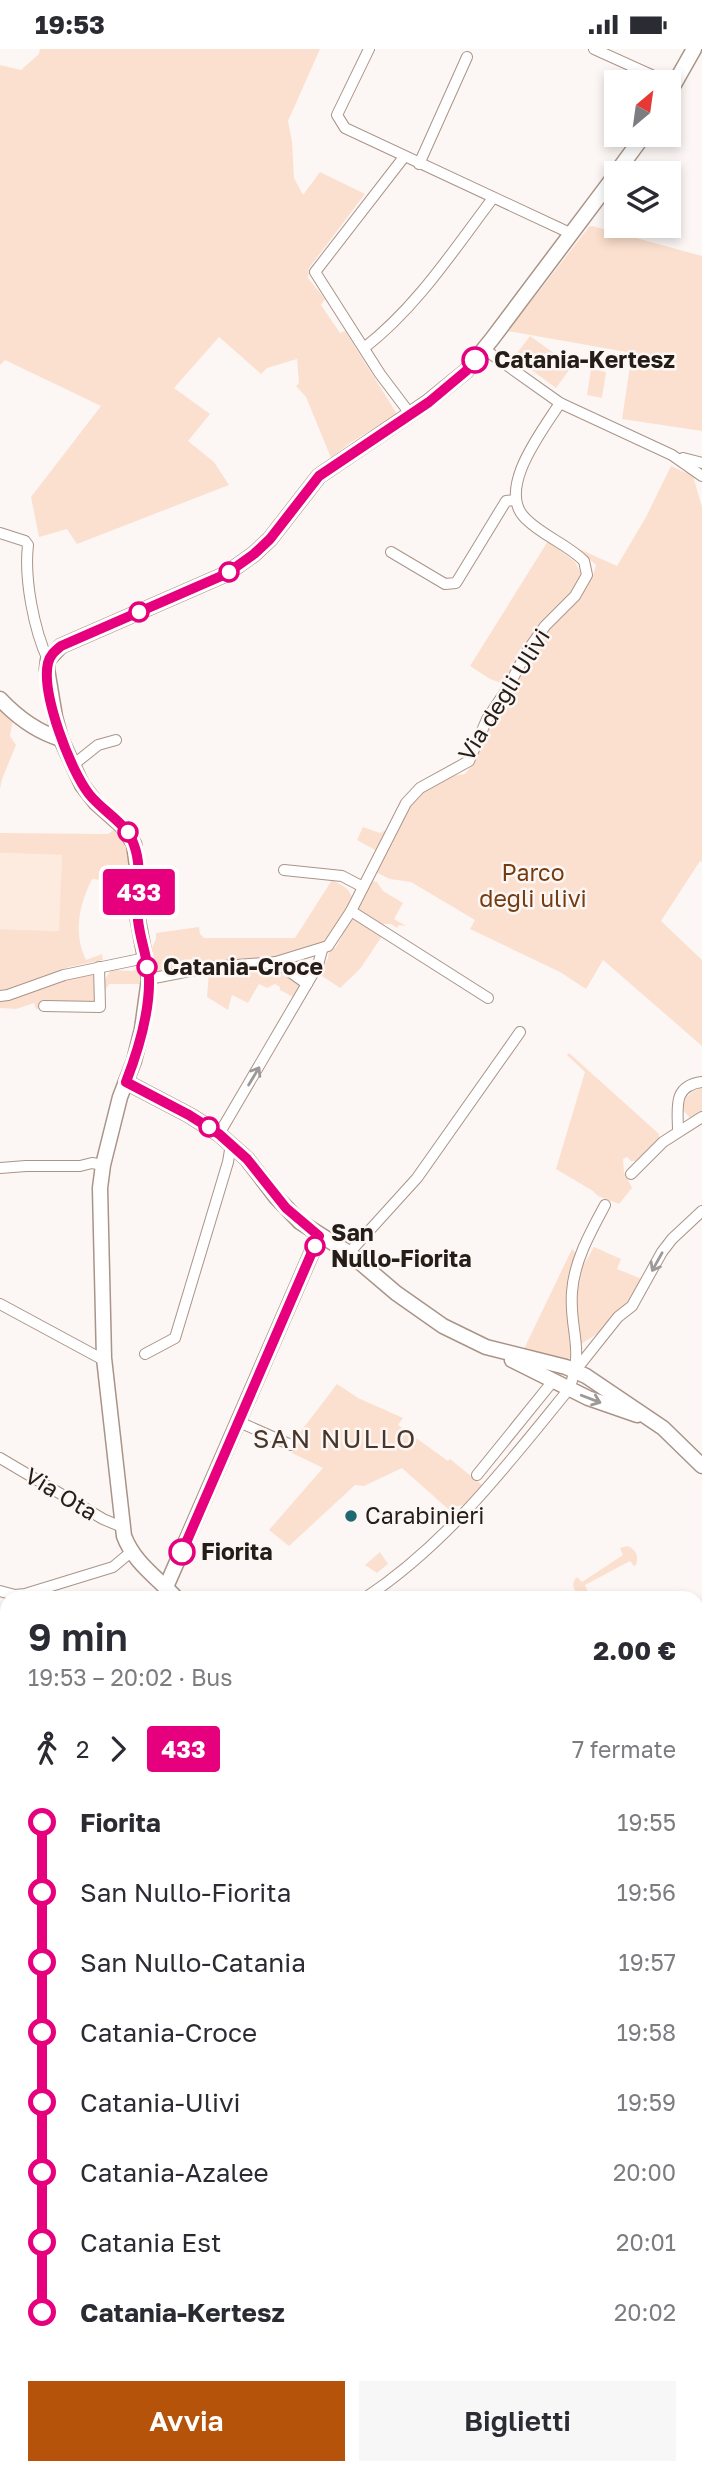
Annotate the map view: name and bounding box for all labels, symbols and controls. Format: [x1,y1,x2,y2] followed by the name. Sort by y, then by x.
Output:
[35,9,105,40] text: 19:53
[604,70,681,147] north arrow
[604,70,681,238] map controls
[604,161,681,238] button: layers
[494,345,675,373] place label: Catania-Kertesz
[462,347,488,373] marker: Catania-Kertesz
[219,562,239,582] unlabelled marker
[129,602,149,622] unlabelled marker
[451,623,555,766] street label: Via degli Ulivi
[118,822,138,842] unlabelled marker
[479,858,587,912] park label: Parco degli ulivi
[99,869,179,915] line badge: 433
[117,877,161,906] text: 433
[163,952,323,980] place label: Catania-Croce
[137,957,157,977] marker: Catania-Croce
[247,1066,261,1086] one-way arrow
[199,1117,219,1137] unlabelled marker
[331,1218,472,1272] place label: San Nullo-Fiorita
[305,1236,325,1256] marker: San Nullo-Fiorita
[650,1251,664,1271] one-way arrow
[580,1393,602,1406] one-way arrow
[253,1423,417,1454] district label: SAN NULLO
[20,1461,103,1526] street label: Via Ota
[365,1501,484,1529] place label: Carabinieri
[343,1508,359,1524] marker: Carabinieri
[201,1537,273,1565] place label: Fiorita
[169,1539,195,1565] marker: Fiorita
[28,1614,128,1659] text: 9 min
[593,1635,676,1666] text: 2.00 €
[28,1663,232,1691] text: 19:53 – 20:02 · Bus
[28,1730,66,1768] icon: walk
[99,1730,137,1768] icon: forward
[161,1734,206,1763] text: 433
[76,1735,89,1763] text: 2
[572,1735,676,1763] text: 7 fermate
[80,1807,161,1838] text: Fiorita
[617,1808,676,1836] text: 19:55
[80,1877,291,1908] text: San Nullo-Fiorita
[617,1878,676,1906] text: 19:56
[80,1947,306,1978] text: San Nullo-Catania
[619,1948,676,1976] text: 19:57
[80,2017,257,2048] text: Catania-Croce
[617,2018,676,2046] text: 19:58
[80,2087,241,2118] text: Catania-Ulivi
[617,2088,676,2116] text: 19:59
[80,2157,269,2188] text: Catania-Azalee
[613,2158,676,2186] text: 20:00
[80,2227,221,2258] text: Catania Est
[616,2228,676,2256] text: 20:01
[80,2297,285,2328] text: Catania-Kertesz
[614,2298,676,2326] text: 20:02
[28,2381,345,2461] button: Avvia
[359,2381,676,2461] button: Biglietti

